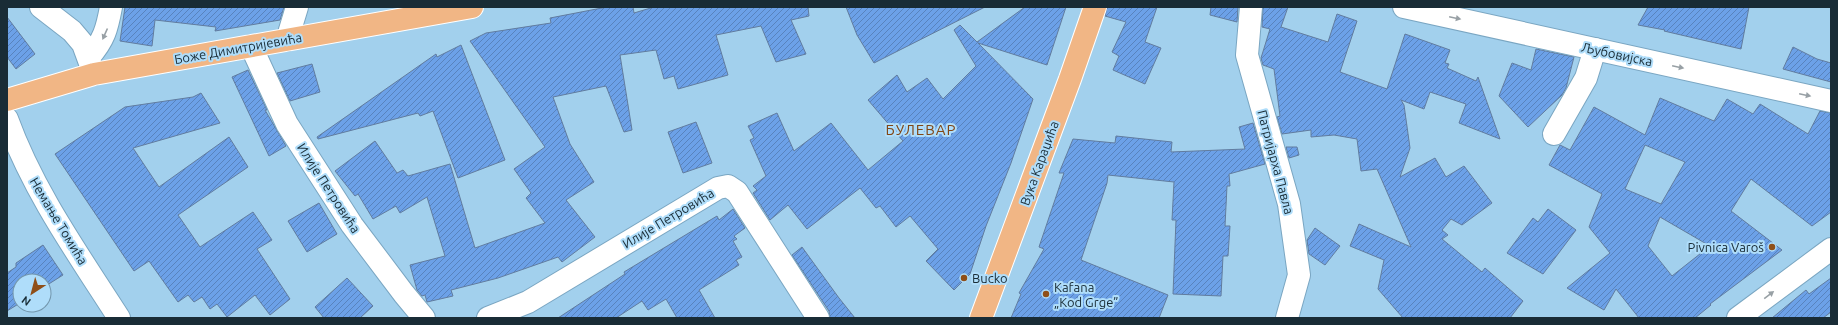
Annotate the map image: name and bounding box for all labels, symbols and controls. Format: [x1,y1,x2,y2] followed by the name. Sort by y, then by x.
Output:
[1449,16,1462,22] one-way arrow
[101,28,108,40] one-way arrow
[173,30,303,66] street label: Боже Димитријевића
[1580,40,1654,68] street label: Љубовијска
[1672,65,1684,71] one-way arrow
[1799,93,1811,99] one-way arrow
[1255,108,1297,216] street label: Патријарха Павла
[1017,119,1061,207] street label: Вука Караџића
[886,121,956,138] district label: БУЛЕВАР
[295,141,363,235] street label: Илије Петровића
[27,175,91,267] street label: Немање Томића
[620,185,716,251] street label: Илије Петровића
[1688,240,1764,254] place label: Pivnica Varoš
[1767,242,1777,252] marker: Pivnica Varoš
[972,271,1008,285] place label: Bucko
[12,273,52,313] north arrow
[959,273,969,283] marker: Bucko
[1054,280,1118,309] place label: Kafana „Kod Grge”
[1041,289,1051,299] marker: Kafana „Kod Grge”
[1764,291,1775,299] one-way arrow
[19,294,33,308] text: N

